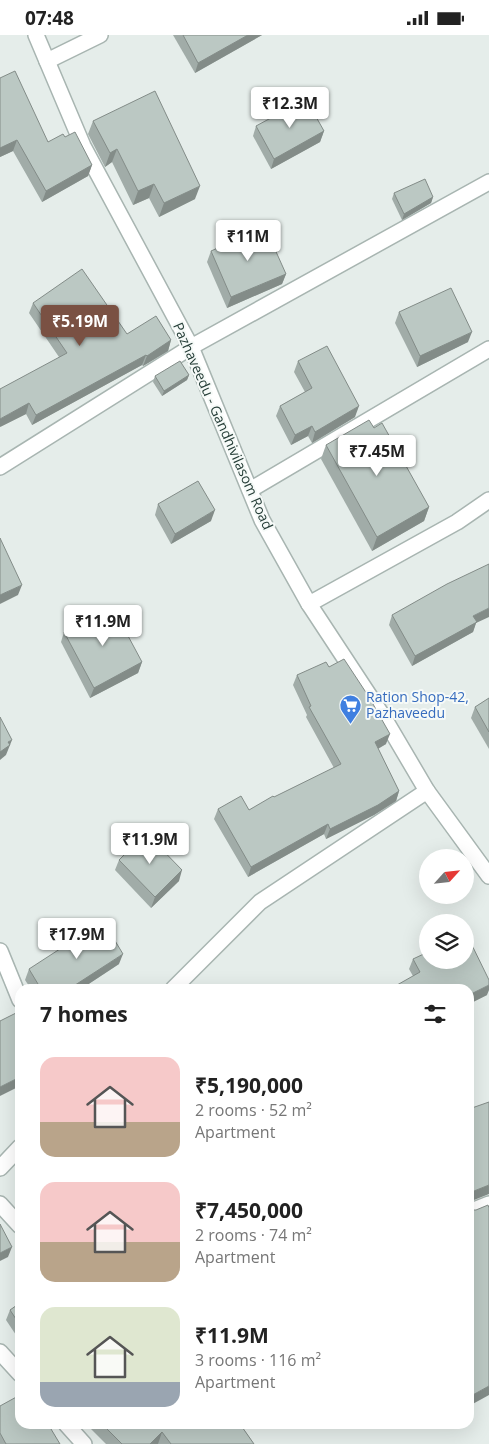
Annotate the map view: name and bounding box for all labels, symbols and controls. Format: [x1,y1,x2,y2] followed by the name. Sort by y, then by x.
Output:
[25,5,74,31] text: 07:48
[249,87,331,129] pin: ₹12.3M
[262,92,318,114] text: ₹12.3M
[218,219,278,262] pin: ₹11M
[227,225,269,247] text: ₹11M
[39,305,121,347] pin: ₹5.19M
[52,310,108,332] text: ₹5.19M
[169,319,278,532] street label: Pazhaveedu - Gandhivilasom Road
[336,435,418,477] pin: ₹7.45M
[349,440,405,462] text: ₹7.45M
[62,605,144,647] pin: ₹11.9M
[75,610,131,632] text: ₹11.9M
[366,687,469,722] place label: Ration Shop-42, Pazhaveedu
[338,693,362,724] supermarket icon: Ration Shop-42, Pazhaveedu
[109,823,191,865] pin: ₹11.9M
[122,828,178,850] text: ₹11.9M
[419,849,474,904] north arrow
[419,849,474,969] map controls
[419,914,474,969] button: layers
[36,917,118,960] pin: ₹17.9M
[49,923,105,945] text: ₹17.9M
[40,1000,128,1028] text: 7 homes
[421,1000,449,1028] icon: filters
[195,1071,303,1099] text: ₹5,190,000
[80,1077,140,1137] icon: home
[195,1099,312,1121] text: 2 rooms · 52 m²
[195,1121,275,1143] text: Apartment
[195,1196,303,1224] text: ₹7,450,000
[80,1202,140,1262] icon: home
[195,1224,312,1246] text: 2 rooms · 74 m²
[195,1246,275,1268] text: Apartment
[195,1321,269,1349] text: ₹11.9M
[80,1327,140,1387] icon: home
[195,1349,321,1371] text: 3 rooms · 116 m²
[195,1371,275,1393] text: Apartment

